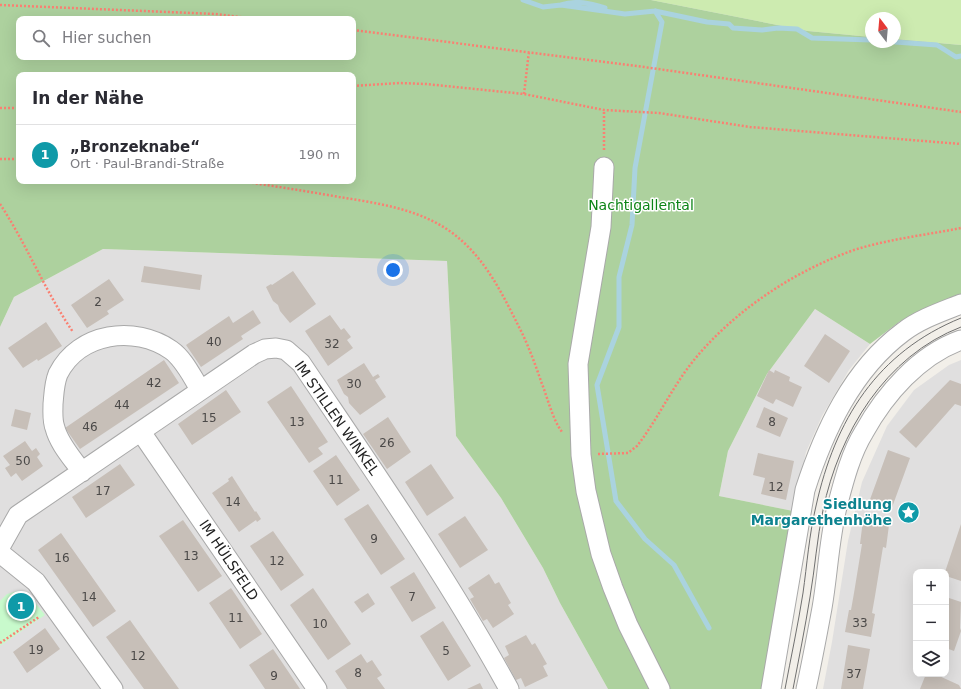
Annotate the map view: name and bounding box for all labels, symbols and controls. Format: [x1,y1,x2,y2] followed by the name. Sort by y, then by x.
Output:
[865,12,901,48] north arrow
[16,16,356,60] search box
[30,27,52,49] icon: search
[62,29,151,47] text: Hier suchen
[32,88,144,108] text: In der Nähe
[70,138,200,156] text: „Bronzeknabe“
[40,147,50,162] text: 1
[298,147,340,162] text: 190 m
[70,156,224,171] text: Ort · Paul-Brandi-Straße
[588,197,694,213] park label: Nachtigallental
[383,260,403,280] your location
[94,295,102,309] house number: 2
[206,335,222,349] house number: 40
[324,337,340,351] house number: 32
[291,358,383,478] street label: IM STILLEN WINKEL
[146,376,162,390] house number: 42
[346,377,362,391] house number: 30
[114,398,130,412] house number: 44
[201,411,217,425] house number: 15
[289,415,305,429] house number: 13
[768,415,776,429] house number: 8
[82,420,98,434] house number: 46
[379,436,395,450] house number: 26
[15,454,31,468] house number: 50
[328,473,344,487] house number: 11
[768,480,784,494] house number: 12
[95,484,111,498] house number: 17
[225,495,241,509] house number: 14
[751,496,892,528] place label: Siedlung Margarethenhöhe
[895,499,921,525] place icon: Siedlung Margarethenhöhe
[196,516,263,603] street label: IM HÜLSFELD
[370,532,378,546] house number: 9
[183,549,199,563] house number: 13
[54,551,70,565] house number: 16
[269,554,285,568] house number: 12
[913,569,949,677] map controls
[913,569,949,605] button: +
[81,590,97,604] house number: 14
[408,590,416,604] house number: 7
[8,591,34,621] pin: 1
[913,605,949,641] button: −
[228,611,244,625] house number: 11
[852,616,868,630] house number: 33
[312,617,328,631] house number: 10
[913,641,949,677] button: layers
[28,643,44,657] house number: 19
[442,644,450,658] house number: 5
[130,649,146,663] house number: 12
[354,666,362,680] house number: 8
[846,667,862,681] house number: 37
[270,669,278,683] house number: 9

